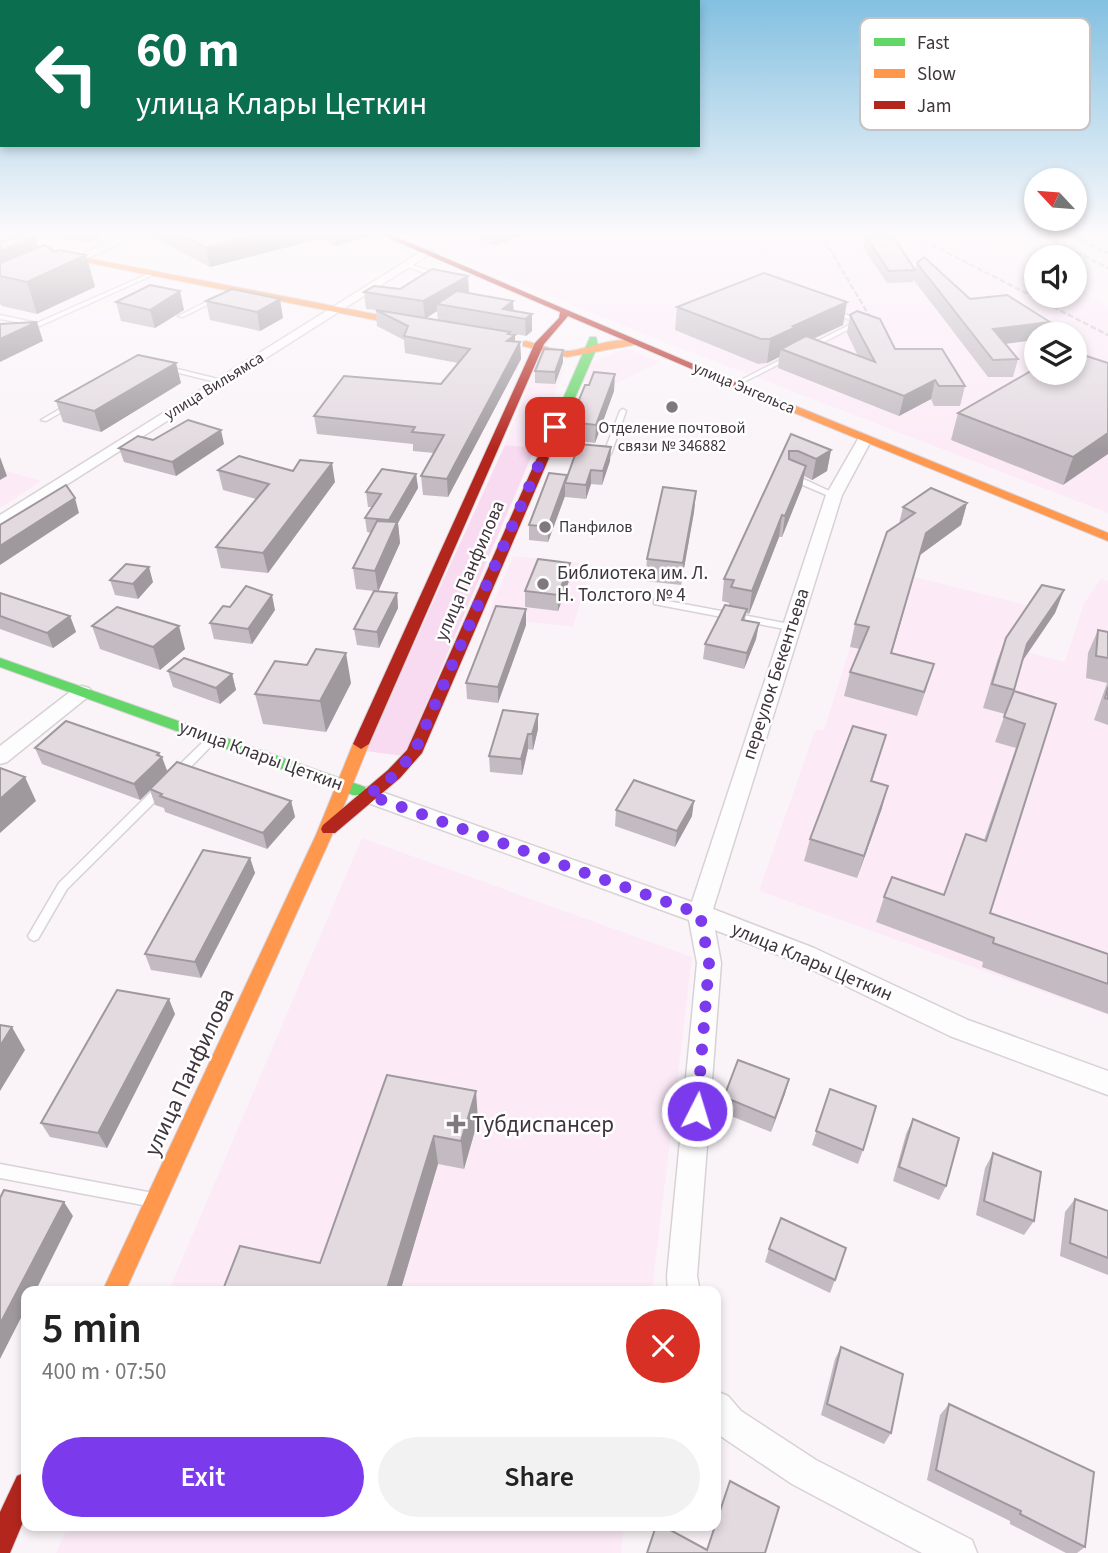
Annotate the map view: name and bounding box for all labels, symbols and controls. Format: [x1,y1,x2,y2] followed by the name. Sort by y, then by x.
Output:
[136,16,240,86] text: 60 m
[860,18,1090,130] legend
[21,28,112,119] icon: left
[917,30,950,57] text: Fast
[917,61,956,88] text: Slow
[136,81,427,127] text: улица Клары Цеткин
[917,93,951,120] text: Jam
[1024,168,1087,231] north arrow
[1024,168,1087,385] map controls
[1024,245,1087,308] button: sound
[1024,322,1087,385] button: layers
[160,347,268,425] street label: улица Вильямса
[690,357,798,419] street label: улица Энгельса
[525,397,585,457] pin
[664,399,680,415] marker: Отделение почтовой связи № 346882
[536,408,574,446] icon: arrive
[599,417,745,457] place label: Отделение почтовой связи № 346882
[428,496,512,646] street label: улица Панфилова
[559,516,632,538] place label: Панфилов
[537,519,553,535] marker: Панфилов
[557,560,708,609] place label: Библиотека им. Л. Н. Толстого № 4
[535,576,551,592] marker: Библиотека им. Л. Н. Толстого № 4
[736,585,816,763] street label: переулок Бекентьева
[175,714,347,798] street label: улица Клары Цеткин
[727,916,897,1008] street label: улица Клары Цеткин
[136,983,242,1161] street label: улица Панфилова
[660,1074,734,1148] position arrow
[472,1108,614,1141] place label: Тубдиспансер
[446,1114,466,1134] marker: Тубдиспансер
[42,1299,142,1359] text: 5 min
[626,1309,700,1383] button: close
[42,1355,166,1388] text: 400 m · 07:50
[42,1437,364,1517] button: Exit
[378,1437,700,1517] button: Share

